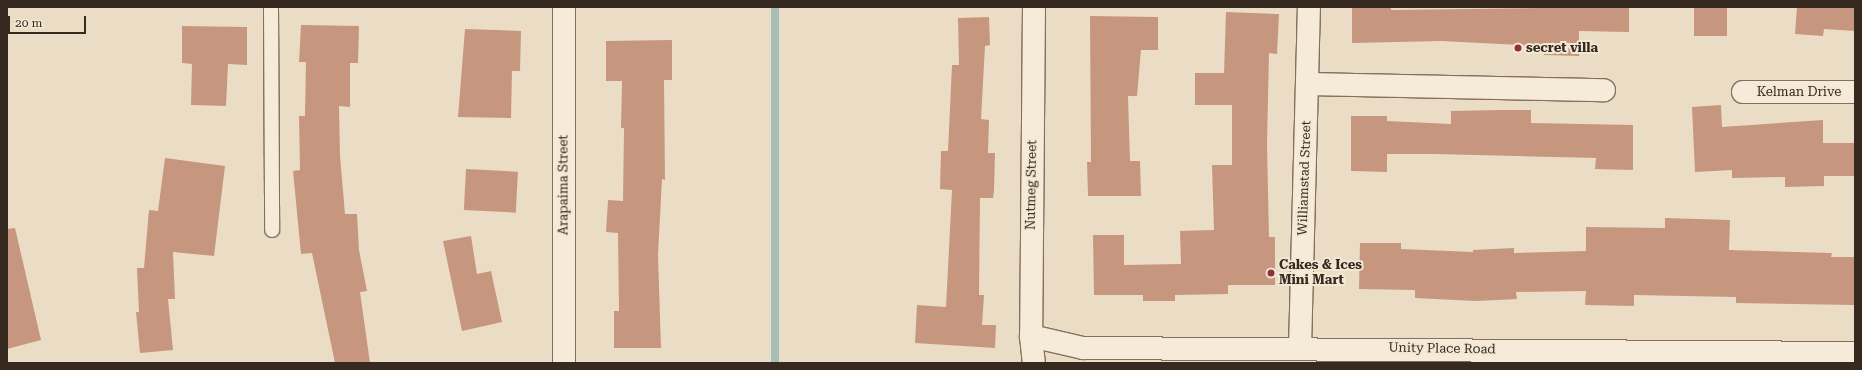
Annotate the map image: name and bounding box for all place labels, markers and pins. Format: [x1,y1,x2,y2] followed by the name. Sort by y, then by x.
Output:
[1526,40,1598,56] place label: secret villa
[1513,43,1523,53] marker: secret villa
[1279,258,1362,289] place label: Cakes & Ices Mini Mart
[1266,268,1276,278] marker: Cakes & Ices Mini Mart

